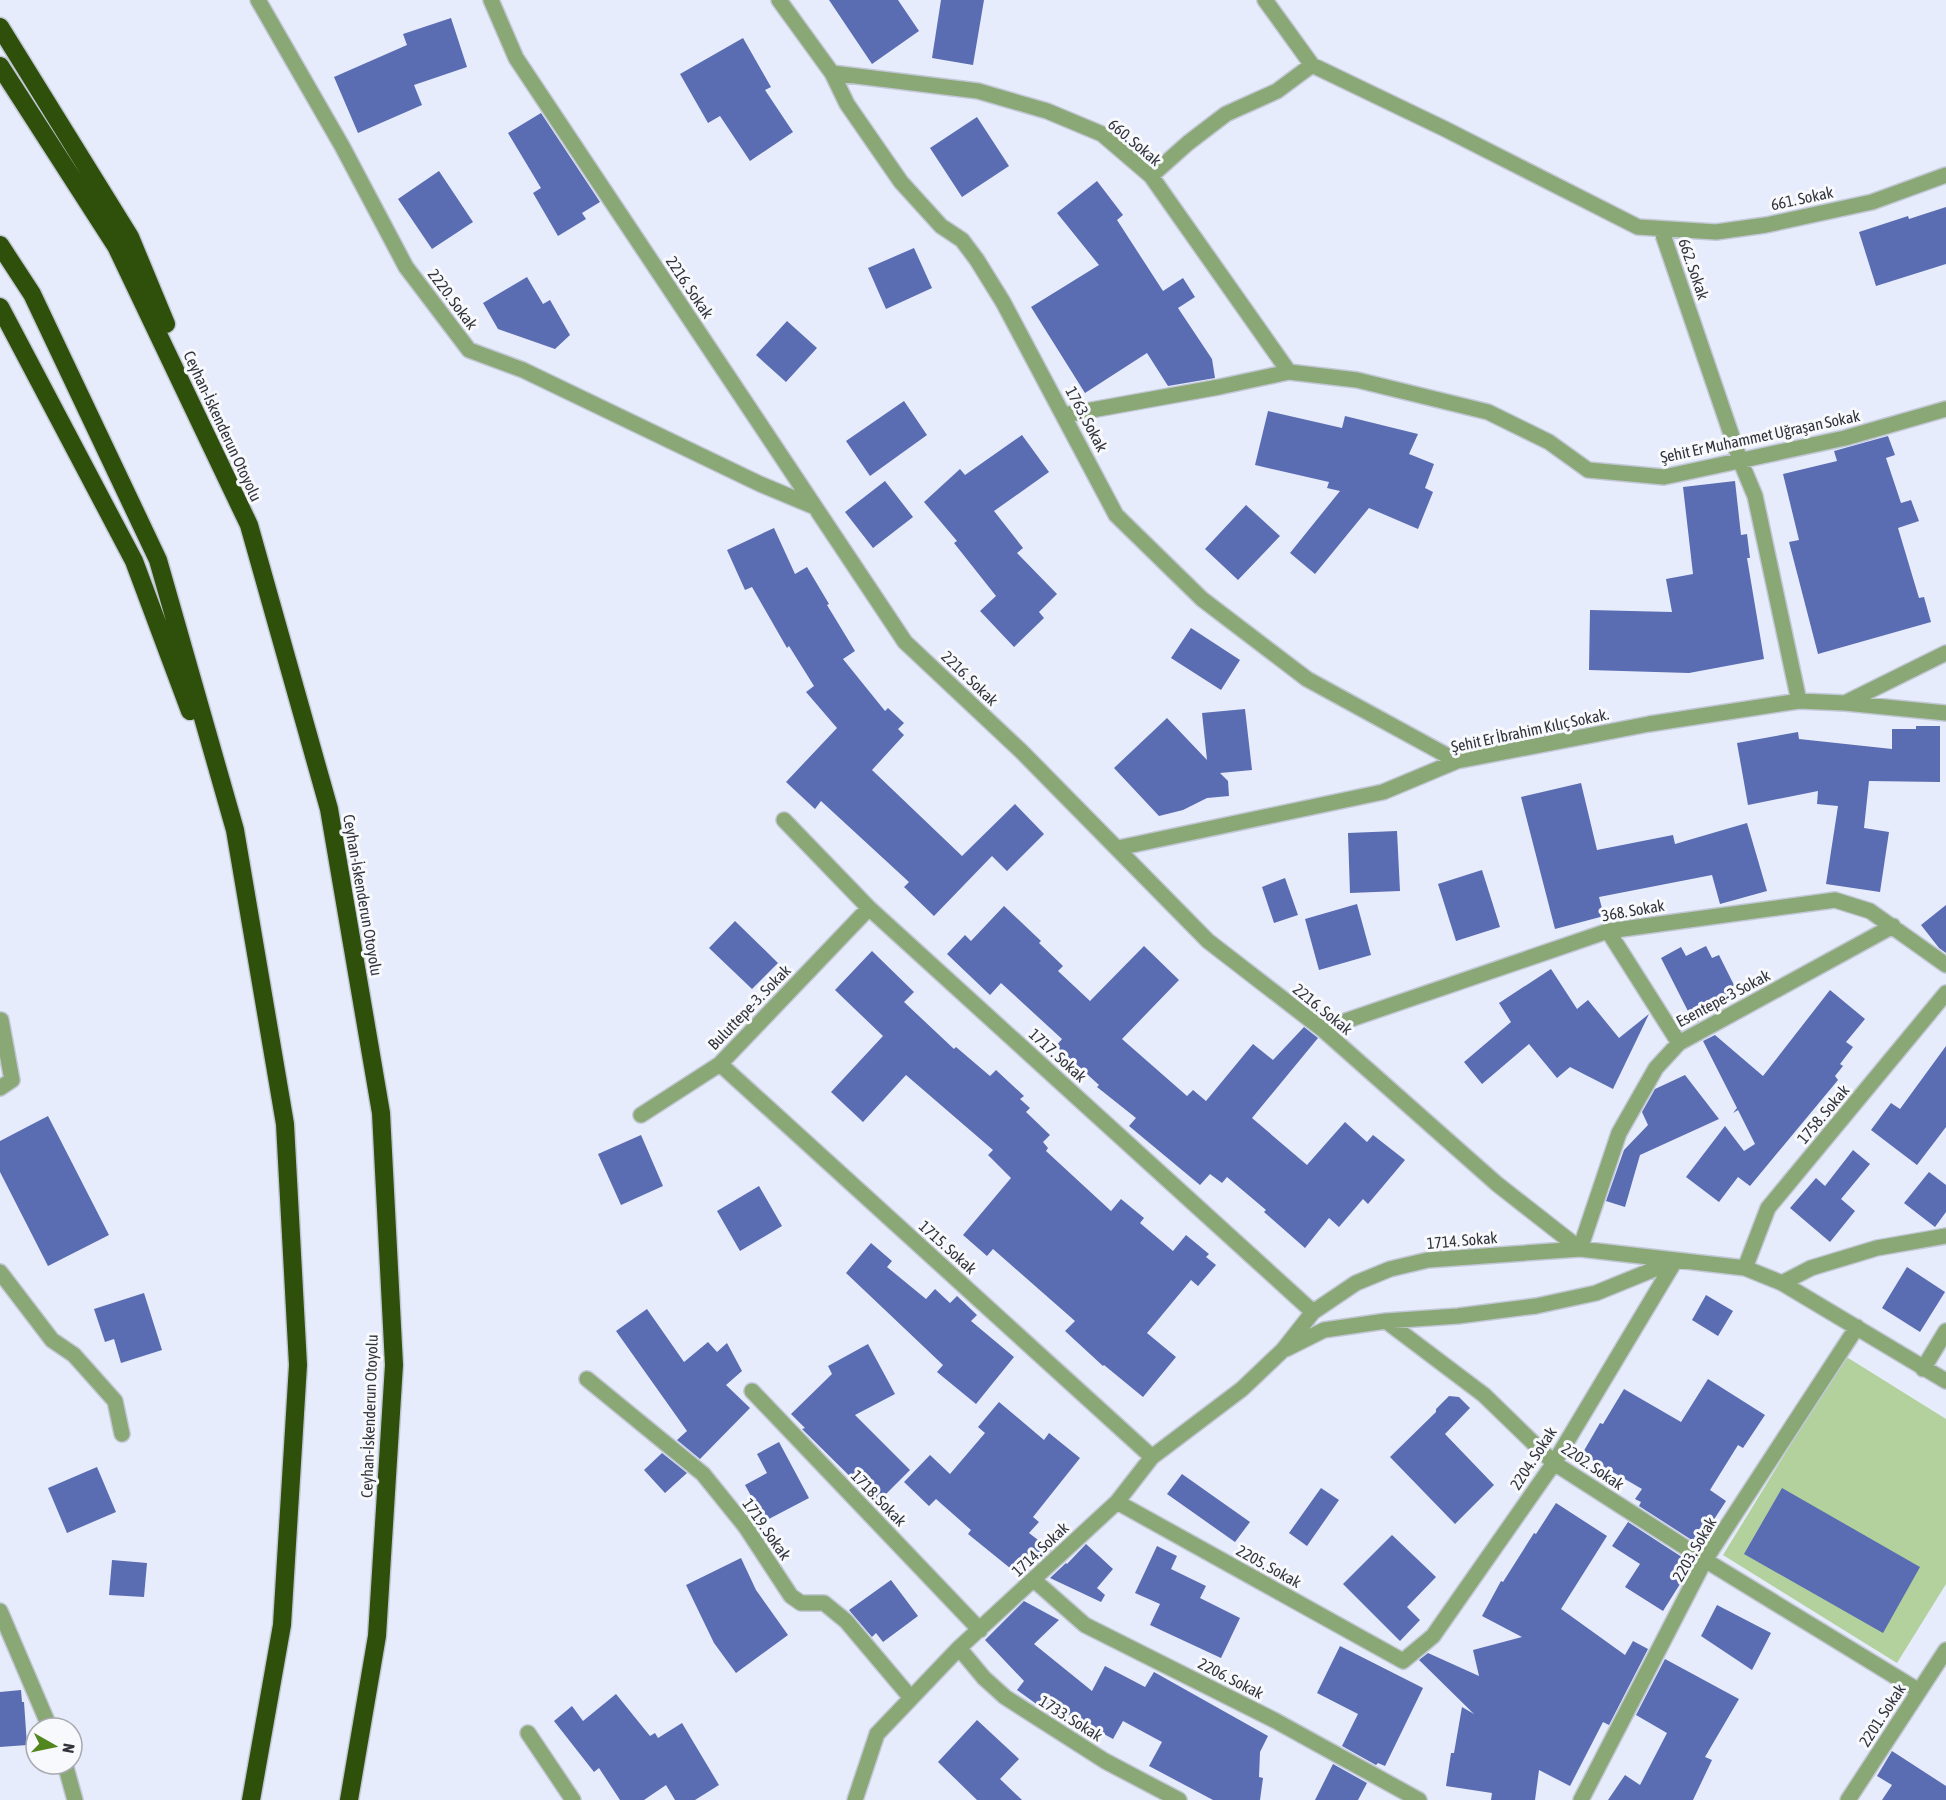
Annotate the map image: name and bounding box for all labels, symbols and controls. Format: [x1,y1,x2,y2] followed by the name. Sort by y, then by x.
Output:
[1105,115,1165,169] street label: 660. Sokak
[1769,183,1835,213] street label: 661. Sokak
[1675,236,1713,302] street label: 662. Sokak
[663,253,717,321] street label: 2216. Sokak
[424,265,482,333] street label: 2220. Sokak
[179,348,266,504] street label: Ceyhan-İskenderun Otoyolu
[1062,383,1112,455] street label: 1763. Sokak
[1659,406,1862,467] street label: Şehit Er Muhammet Uğraşan Sokak
[938,647,1002,709] street label: 2216. Sokak
[1449,704,1611,756] street label: Şehit Er İbrahim Kılıç Sokak.
[339,813,386,977] street label: Ceyhan-İskenderun Otoyolu
[1600,896,1666,924] street label: 368. Sokak
[704,961,795,1054] street label: Buluttepe-3. Sokak
[1673,966,1773,1031] street label: Esentepe-3 Sokak
[1290,980,1356,1038] street label: 2216. Sokak
[1026,1025,1090,1085] street label: 1717. Sokak
[1793,1081,1853,1147] street label: 1758. Sokak
[916,1217,980,1277] street label: 1715. Sokak
[1426,1228,1498,1252] street label: 1714. Sokak
[357,1334,382,1498] street label: Ceyhan-İskenderun Otoyolu
[1506,1423,1560,1493] street label: 2204. Sokak
[1559,1439,1627,1493] street label: 2202. Sokak
[848,1466,910,1530] street label: 1718. Sokak
[739,1495,795,1563] street label: 1719. Sokak
[1668,1514,1720,1584] street label: 2203. Sokak
[1008,1518,1072,1580] street label: 1714. Sokak
[1234,1541,1304,1591] street label: 2205. Sokak
[1195,1654,1267,1702] street label: 2206. Sokak
[1855,1680,1909,1750] street label: 2201. Sokak
[1036,1692,1106,1744] street label: 1733. Sokak
[24,1716,84,1776] north arrow
[59,1742,78,1754] text: N

